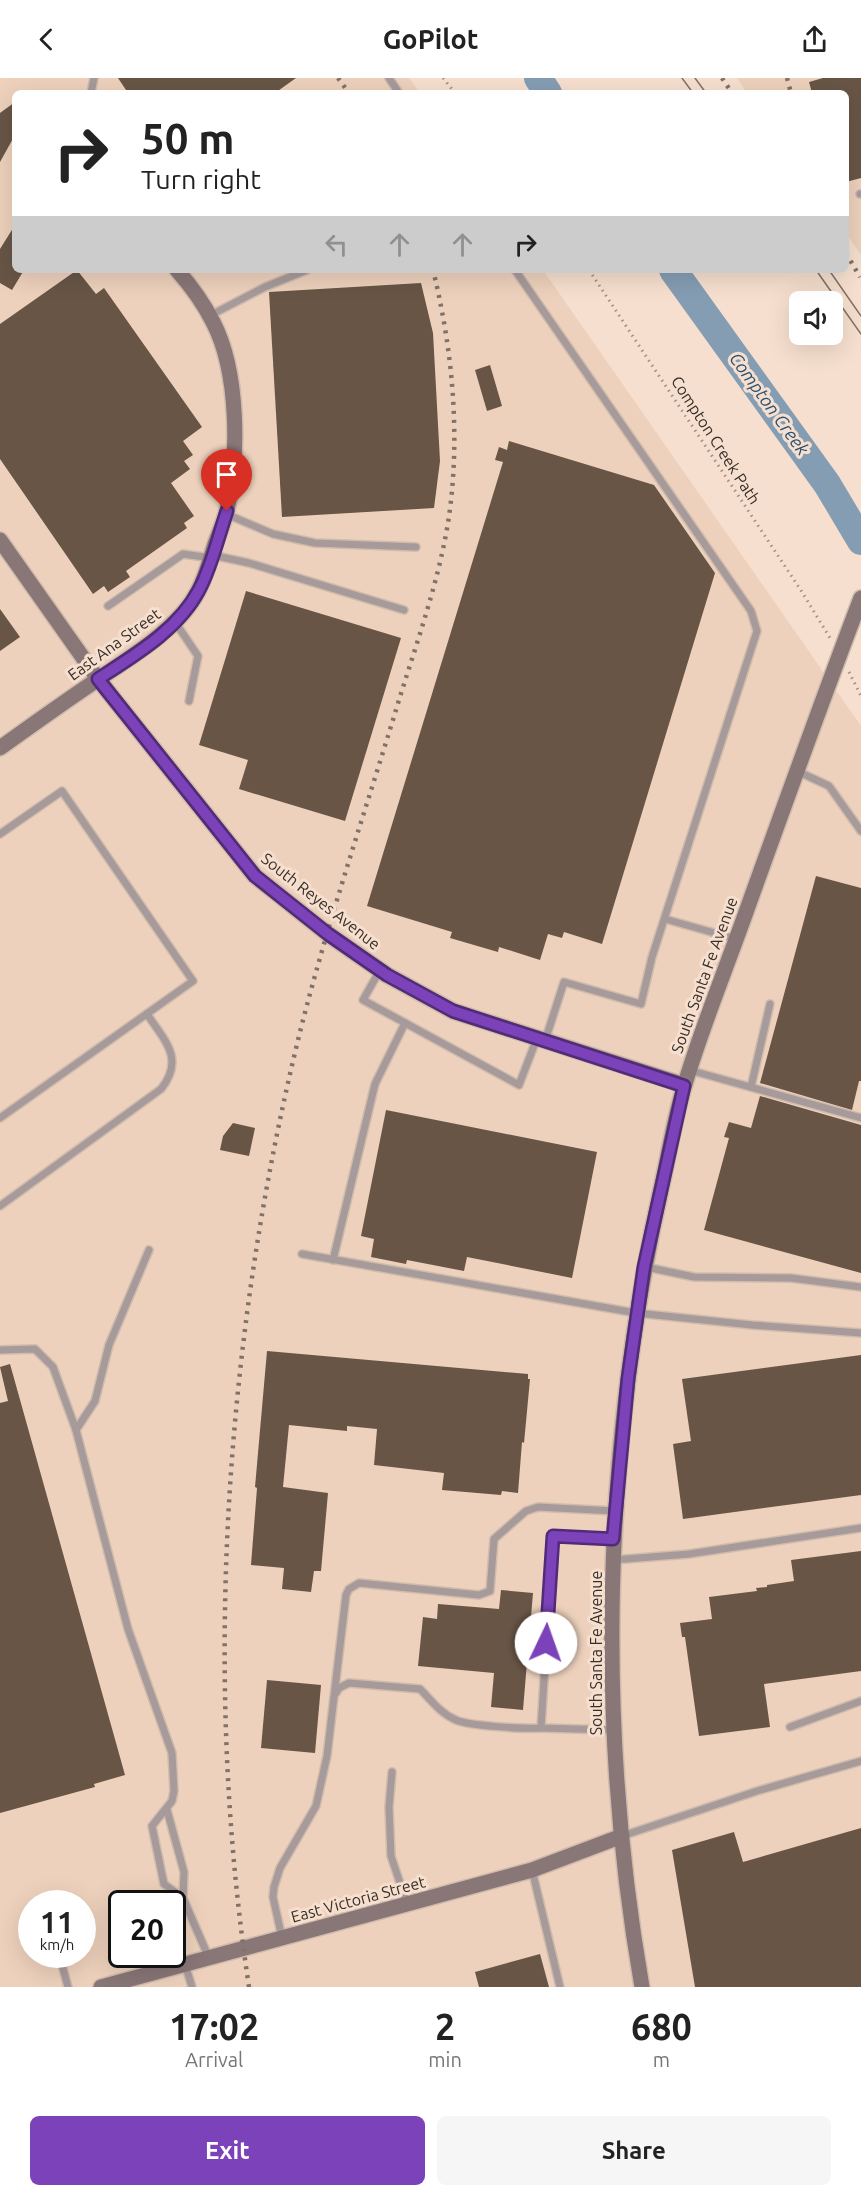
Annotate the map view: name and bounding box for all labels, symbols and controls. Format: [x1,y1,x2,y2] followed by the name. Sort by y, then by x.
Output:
[30,23,63,56] icon: back
[798,23,831,56] icon: share
[383,24,478,54] text: GoPilot
[42,114,120,192] icon: right
[141,115,235,162] text: 50 m
[141,164,261,194] text: Turn right
[320,228,353,261] icon: left
[383,228,416,261] icon: ahead
[446,228,479,261] icon: ahead
[509,228,542,261] icon: right
[789,291,843,345] map controls
[789,291,843,345] button: sound
[726,348,814,459] water label: Compton Creek
[668,373,764,507] street label: Compton Creek Path
[201,449,252,511] pin
[210,458,243,491] icon: arrive
[64,604,164,684] street label: East Ana Street
[258,849,384,953] street label: South Reyes Avenue
[667,895,741,1055] street label: South Santa Fe Avenue
[587,1571,605,1735] street label: South Santa Fe Avenue
[514,1611,578,1675] position arrow
[289,1872,428,1926] street label: East Victoria Street
[108,1890,186,1968] speed limit sign: 20
[40,1905,74,1939] text: 11
[40,1936,74,1953] text: km/h
[169,2006,259,2047] text: 17:02
[435,2006,455,2047] text: 2
[631,2006,692,2047] text: 680
[185,2048,243,2071] text: Arrival
[428,2048,462,2071] text: min
[653,2048,670,2071] text: m
[30,2116,425,2185] button: Exit
[437,2116,831,2185] button: Share

